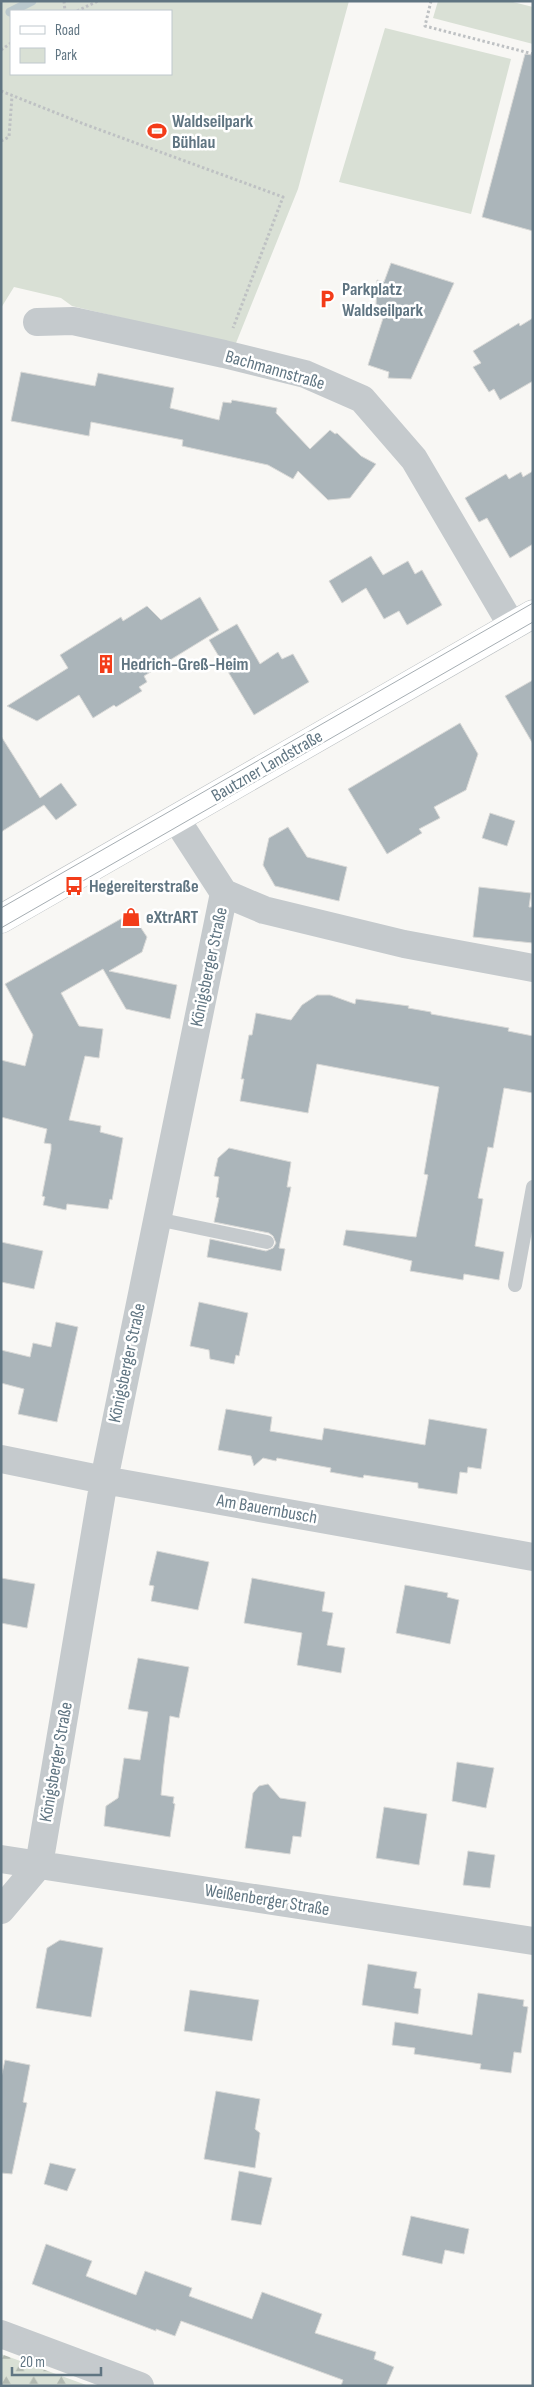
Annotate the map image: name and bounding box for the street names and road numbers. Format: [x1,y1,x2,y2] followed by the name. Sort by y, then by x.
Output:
[223,346,327,394] street label: Bachmannstraße
[208,726,326,806] street label: Bautzner Landstraße
[186,905,232,1029] street label: Königsberger Straße
[104,1301,150,1425] street label: Königsberger Straße
[214,1490,319,1528] street label: Am Bauernbusch
[35,1700,77,1824] street label: Königsberger Straße
[203,1880,331,1920] street label: Weißenberger Straße

